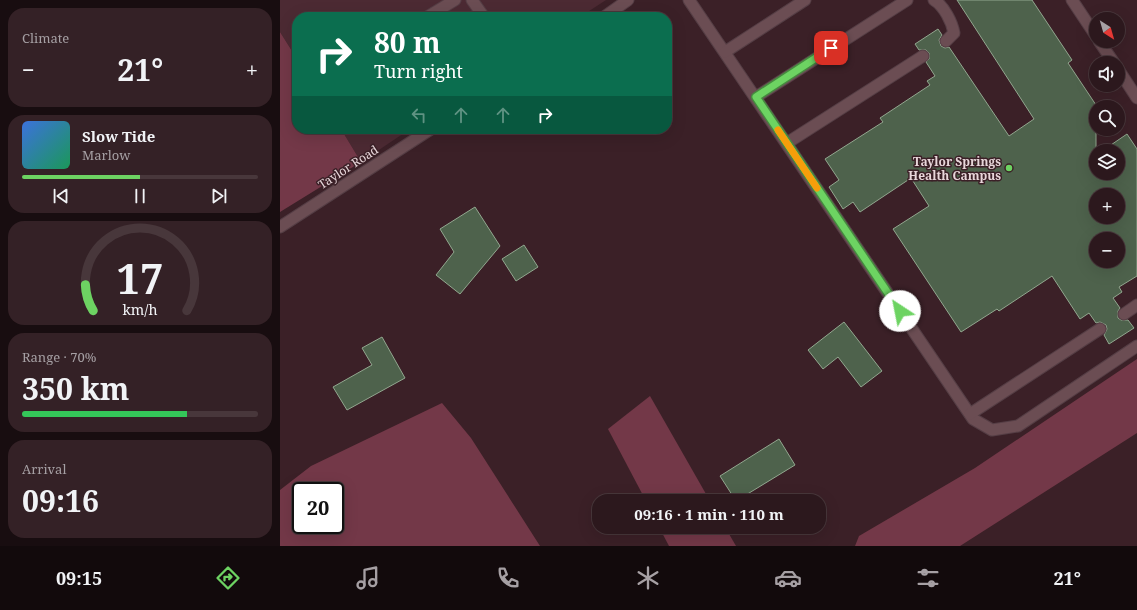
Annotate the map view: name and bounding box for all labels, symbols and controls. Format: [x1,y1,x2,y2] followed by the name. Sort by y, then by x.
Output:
[1089,12,1125,48] north arrow
[1089,12,1125,268] map controls
[374,23,441,61] text: 80 m
[308,28,360,80] icon: right
[22,29,69,47] text: Climate
[814,31,848,65] pin
[820,37,842,59] icon: arrive
[117,49,163,90] text: 21°
[22,54,35,84] text: −
[246,54,258,84] text: +
[1089,56,1125,92] button: sound
[374,59,463,83] text: Turn right
[1089,100,1125,136] button: search
[408,104,430,126] icon: left
[450,104,472,126] icon: ahead
[492,104,514,126] icon: ahead
[534,104,556,126] icon: right
[82,126,155,146] text: Slow Tide
[315,141,382,193] street label: Taylor Road
[1089,144,1125,180] button: layers
[82,146,130,164] text: Marlow
[908,153,1001,184] place label: Taylor Springs Health Campus
[1004,163,1014,173] marker: Taylor Springs Health Campus
[50,185,72,207] icon: previous
[129,185,151,207] icon: pause
[208,185,230,207] icon: next
[1089,188,1125,224] button: +
[1089,232,1125,268] button: −
[116,250,164,306] text: 17
[879,290,921,332] position arrow
[122,300,158,319] text: km/h
[22,348,96,366] text: Range · 70%
[22,368,129,409] text: 350 km
[22,460,66,478] text: Arrival
[22,480,99,521] text: 09:16
[292,482,344,534] speed limit sign: 20
[634,504,784,524] text: 09:16 · 1 min · 110 m
[214,564,242,592] icon: directions
[354,564,382,592] icon: music
[494,564,522,592] icon: phone
[634,564,662,592] icon: climate
[774,564,802,592] icon: car
[914,564,942,592] icon: filters
[56,566,102,590] text: 09:15
[1053,566,1081,590] text: 21°

